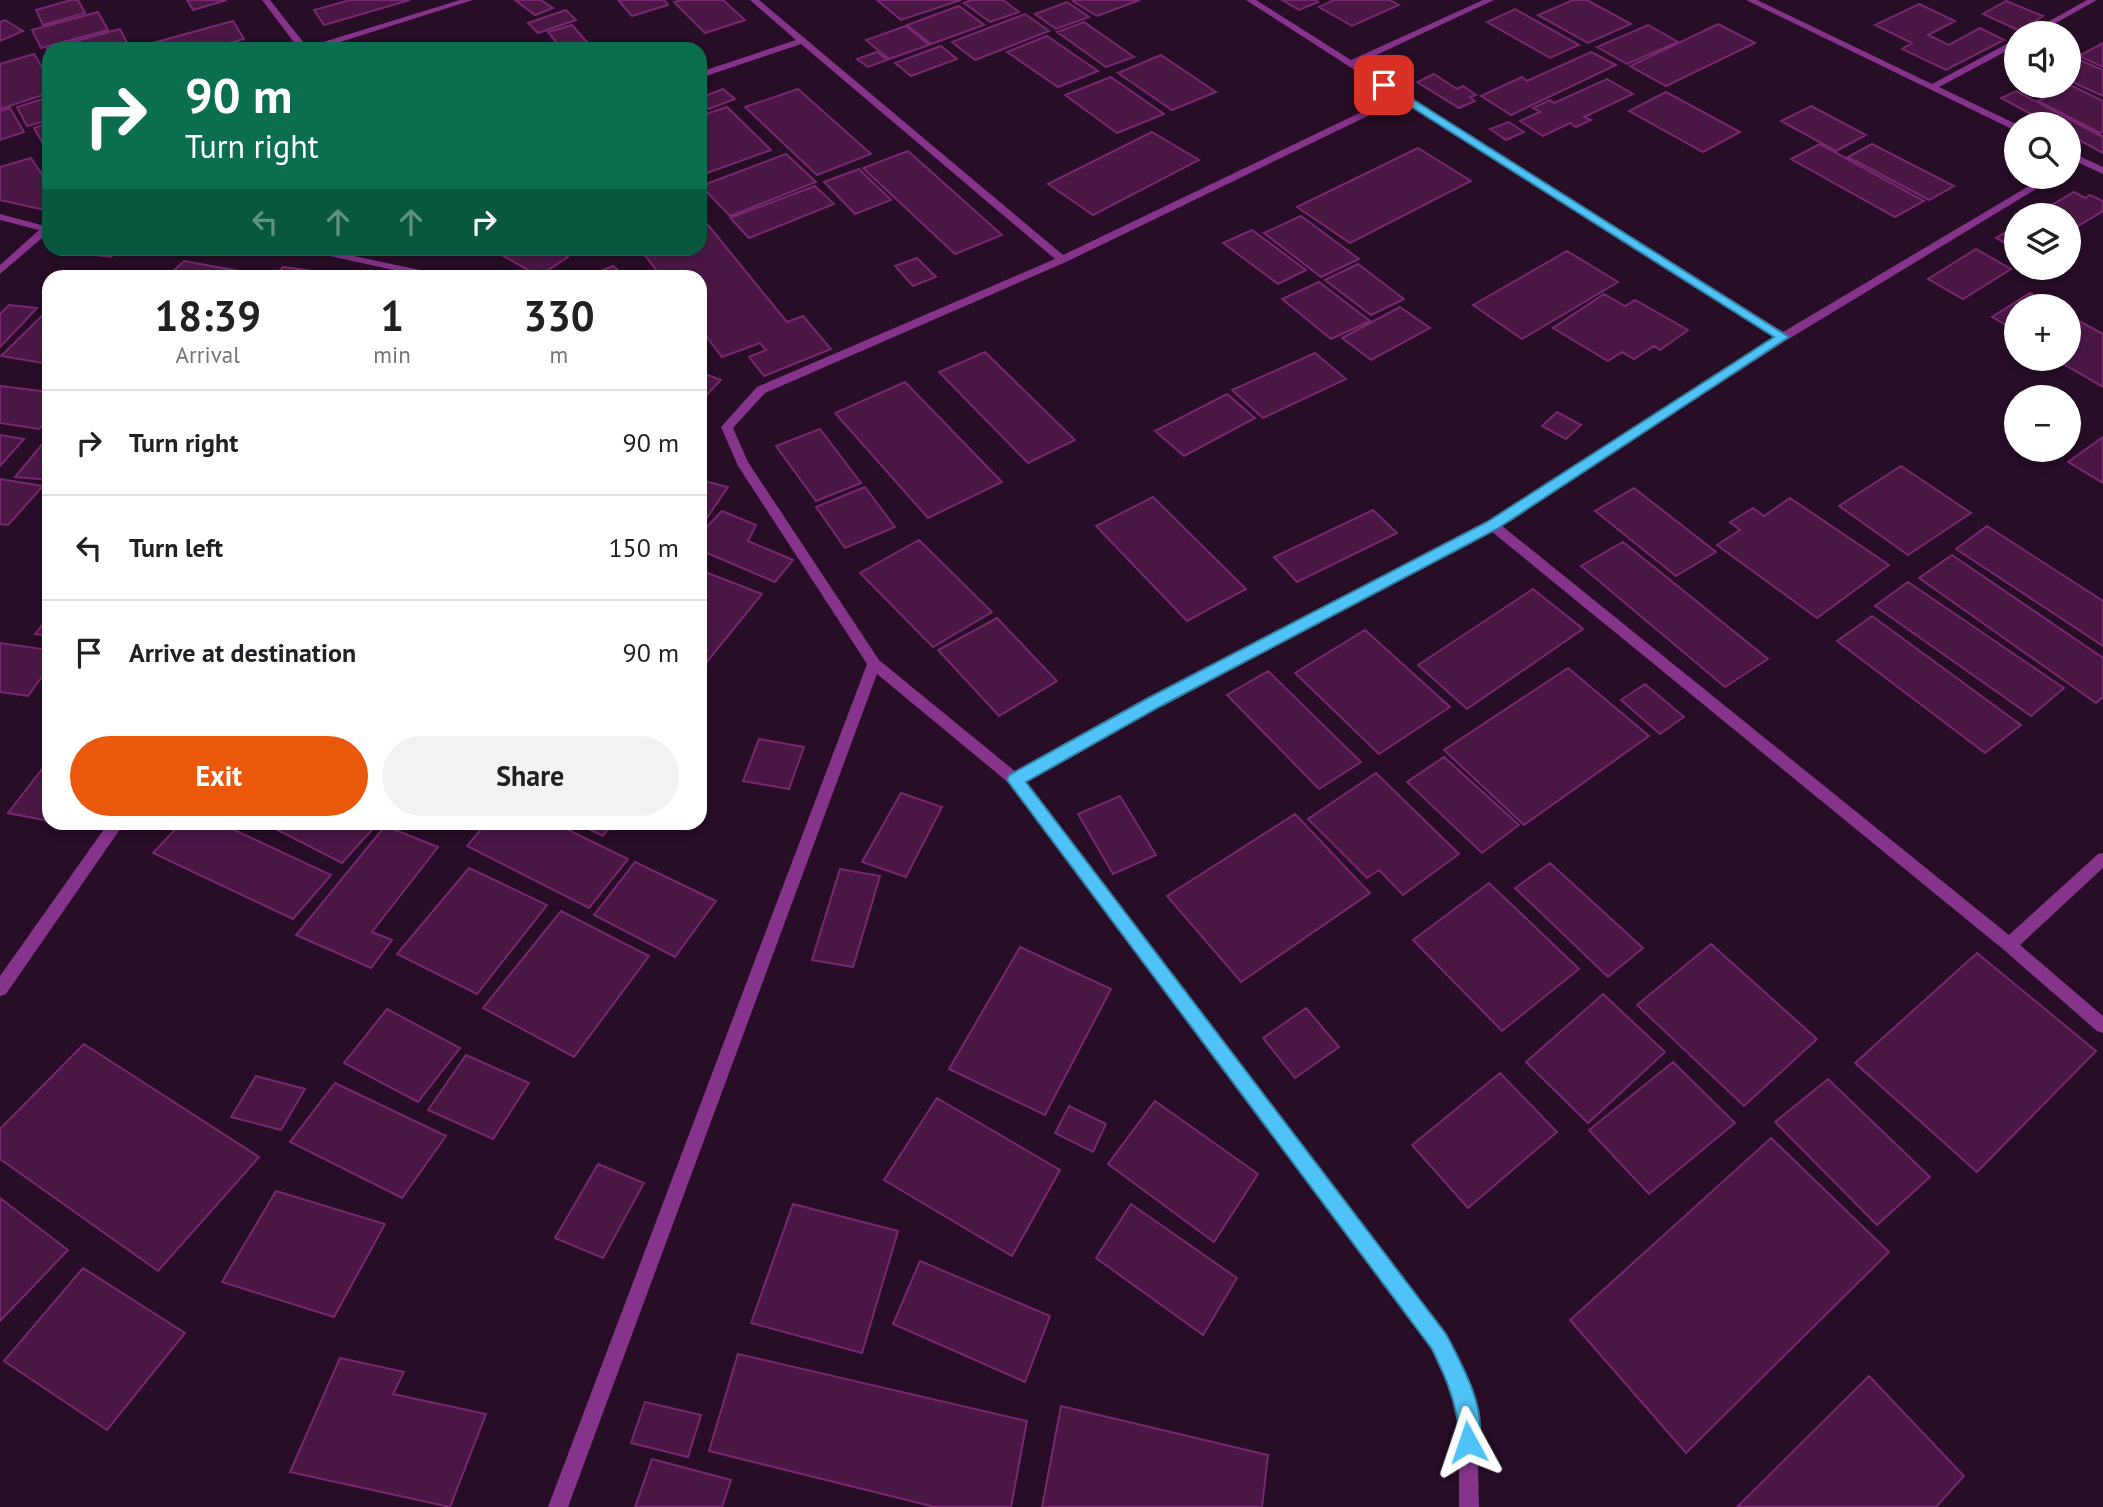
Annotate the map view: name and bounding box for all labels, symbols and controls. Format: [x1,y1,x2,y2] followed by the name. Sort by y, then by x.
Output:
[2004,21,2081,462] map controls
[2004,21,2081,98] button: sound
[1354,55,1414,115] pin
[185,63,292,127] text: 90 m
[1365,66,1403,104] icon: arrive
[70,70,161,161] icon: right
[2004,112,2081,189] button: search
[185,125,319,167] text: Turn right
[246,203,284,241] icon: left
[319,203,357,241] icon: ahead
[392,203,430,241] icon: ahead
[465,203,503,241] icon: right
[2004,203,2081,280] button: layers
[154,288,261,343] text: 18:39
[380,288,404,343] text: 1
[523,288,595,343] text: 330
[2004,294,2081,371] button: +
[175,340,240,369] text: Arrival
[373,340,411,369] text: min
[550,340,568,369] text: m
[2004,385,2081,462] button: −
[70,424,108,462] icon: right
[129,426,238,459] text: Turn right
[623,426,679,459] text: 90 m
[70,529,108,567] icon: left
[129,531,223,564] text: Turn left
[608,531,679,564] text: 150 m
[70,634,108,672] icon: arrive
[129,636,356,669] text: Arrive at destination
[623,636,679,669] text: 90 m
[70,736,368,816] button: Exit
[382,736,679,816] button: Share
[1431,1405,1505,1479] position arrow

